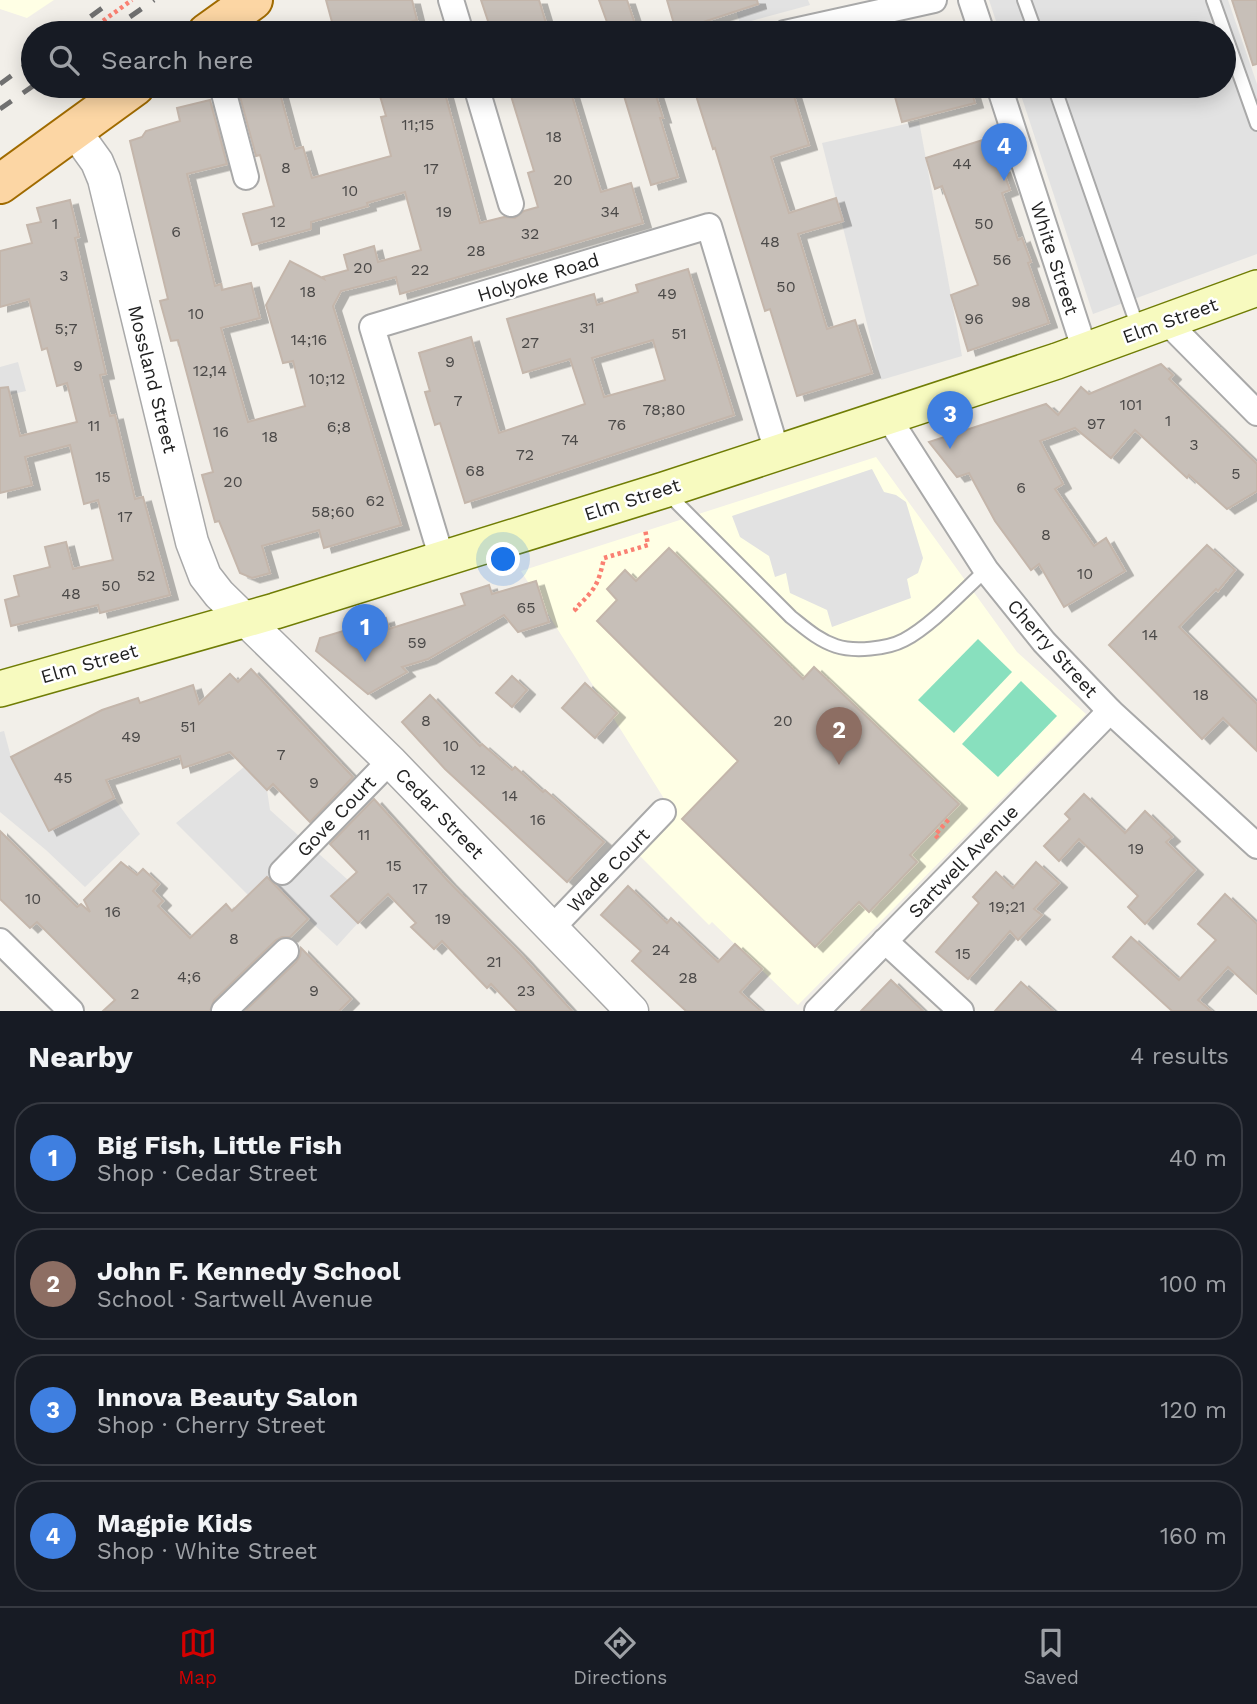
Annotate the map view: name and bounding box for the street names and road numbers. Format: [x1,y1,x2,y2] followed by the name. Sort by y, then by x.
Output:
[1025,199,1084,318] street label: White Street
[475,248,602,307] street label: Holyoke Road
[1119,293,1221,348] street label: Elm Street
[123,303,182,455] street label: Mossland Street
[581,473,683,526] street label: Elm Street
[1003,594,1103,702] street label: Cherry Street
[38,639,140,688] street label: Elm Street
[391,763,489,864] street label: Cedar Street
[292,771,381,862] street label: Gove Court
[904,800,1023,923] street label: Sartwell Avenue
[562,823,654,918] street label: Wade Court

